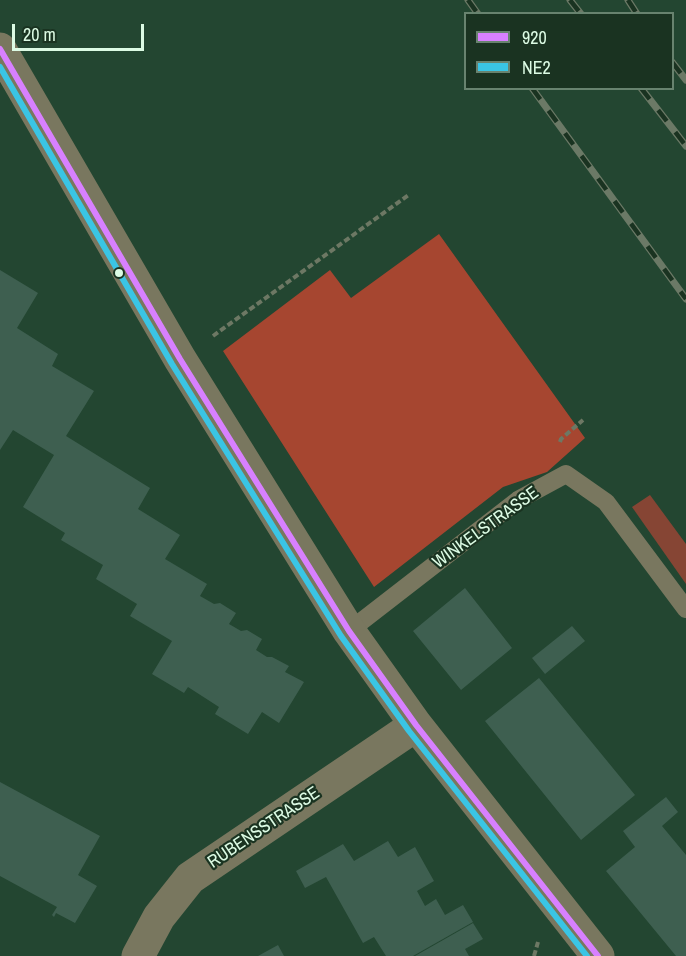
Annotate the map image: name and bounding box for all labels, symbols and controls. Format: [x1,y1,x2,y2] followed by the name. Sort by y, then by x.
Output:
[15,12,147,50] scale bar
[464,12,674,90] legend
[23,22,56,47] text: 20 m
[522,25,547,50] text: 920
[522,55,551,80] text: NE2
[113,267,125,279] unlabelled marker
[429,482,543,574] street label: WINKELSTRASSE
[204,783,324,873] street label: RUBENSSTRASSE

